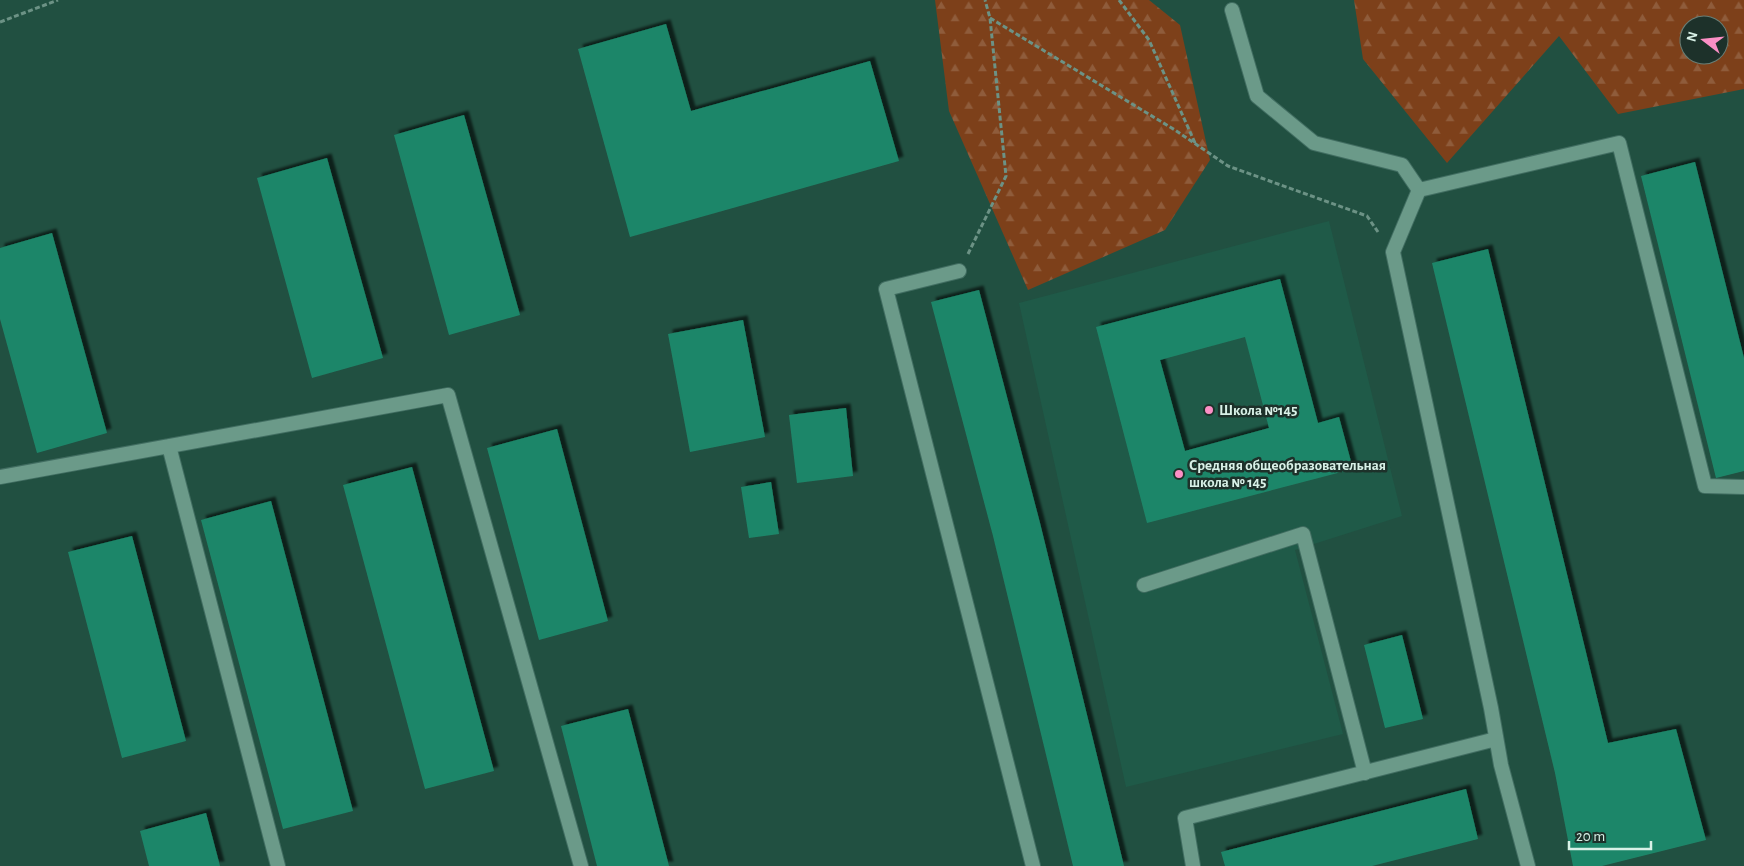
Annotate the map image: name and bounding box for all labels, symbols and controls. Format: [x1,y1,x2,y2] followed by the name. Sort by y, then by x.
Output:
[1679,15,1729,65] north arrow
[1684,30,1701,43] text: N
[1219,403,1297,418] place label: Школа №145
[1203,404,1215,416] marker: Школа №145
[1189,458,1386,490] place label: Средняя общеобразовательная школа № 145
[1173,468,1185,480] marker: Средняя общеобразовательная школа № 145
[1569,818,1652,850] scale bar
[1576,829,1605,844] text: 20 m

